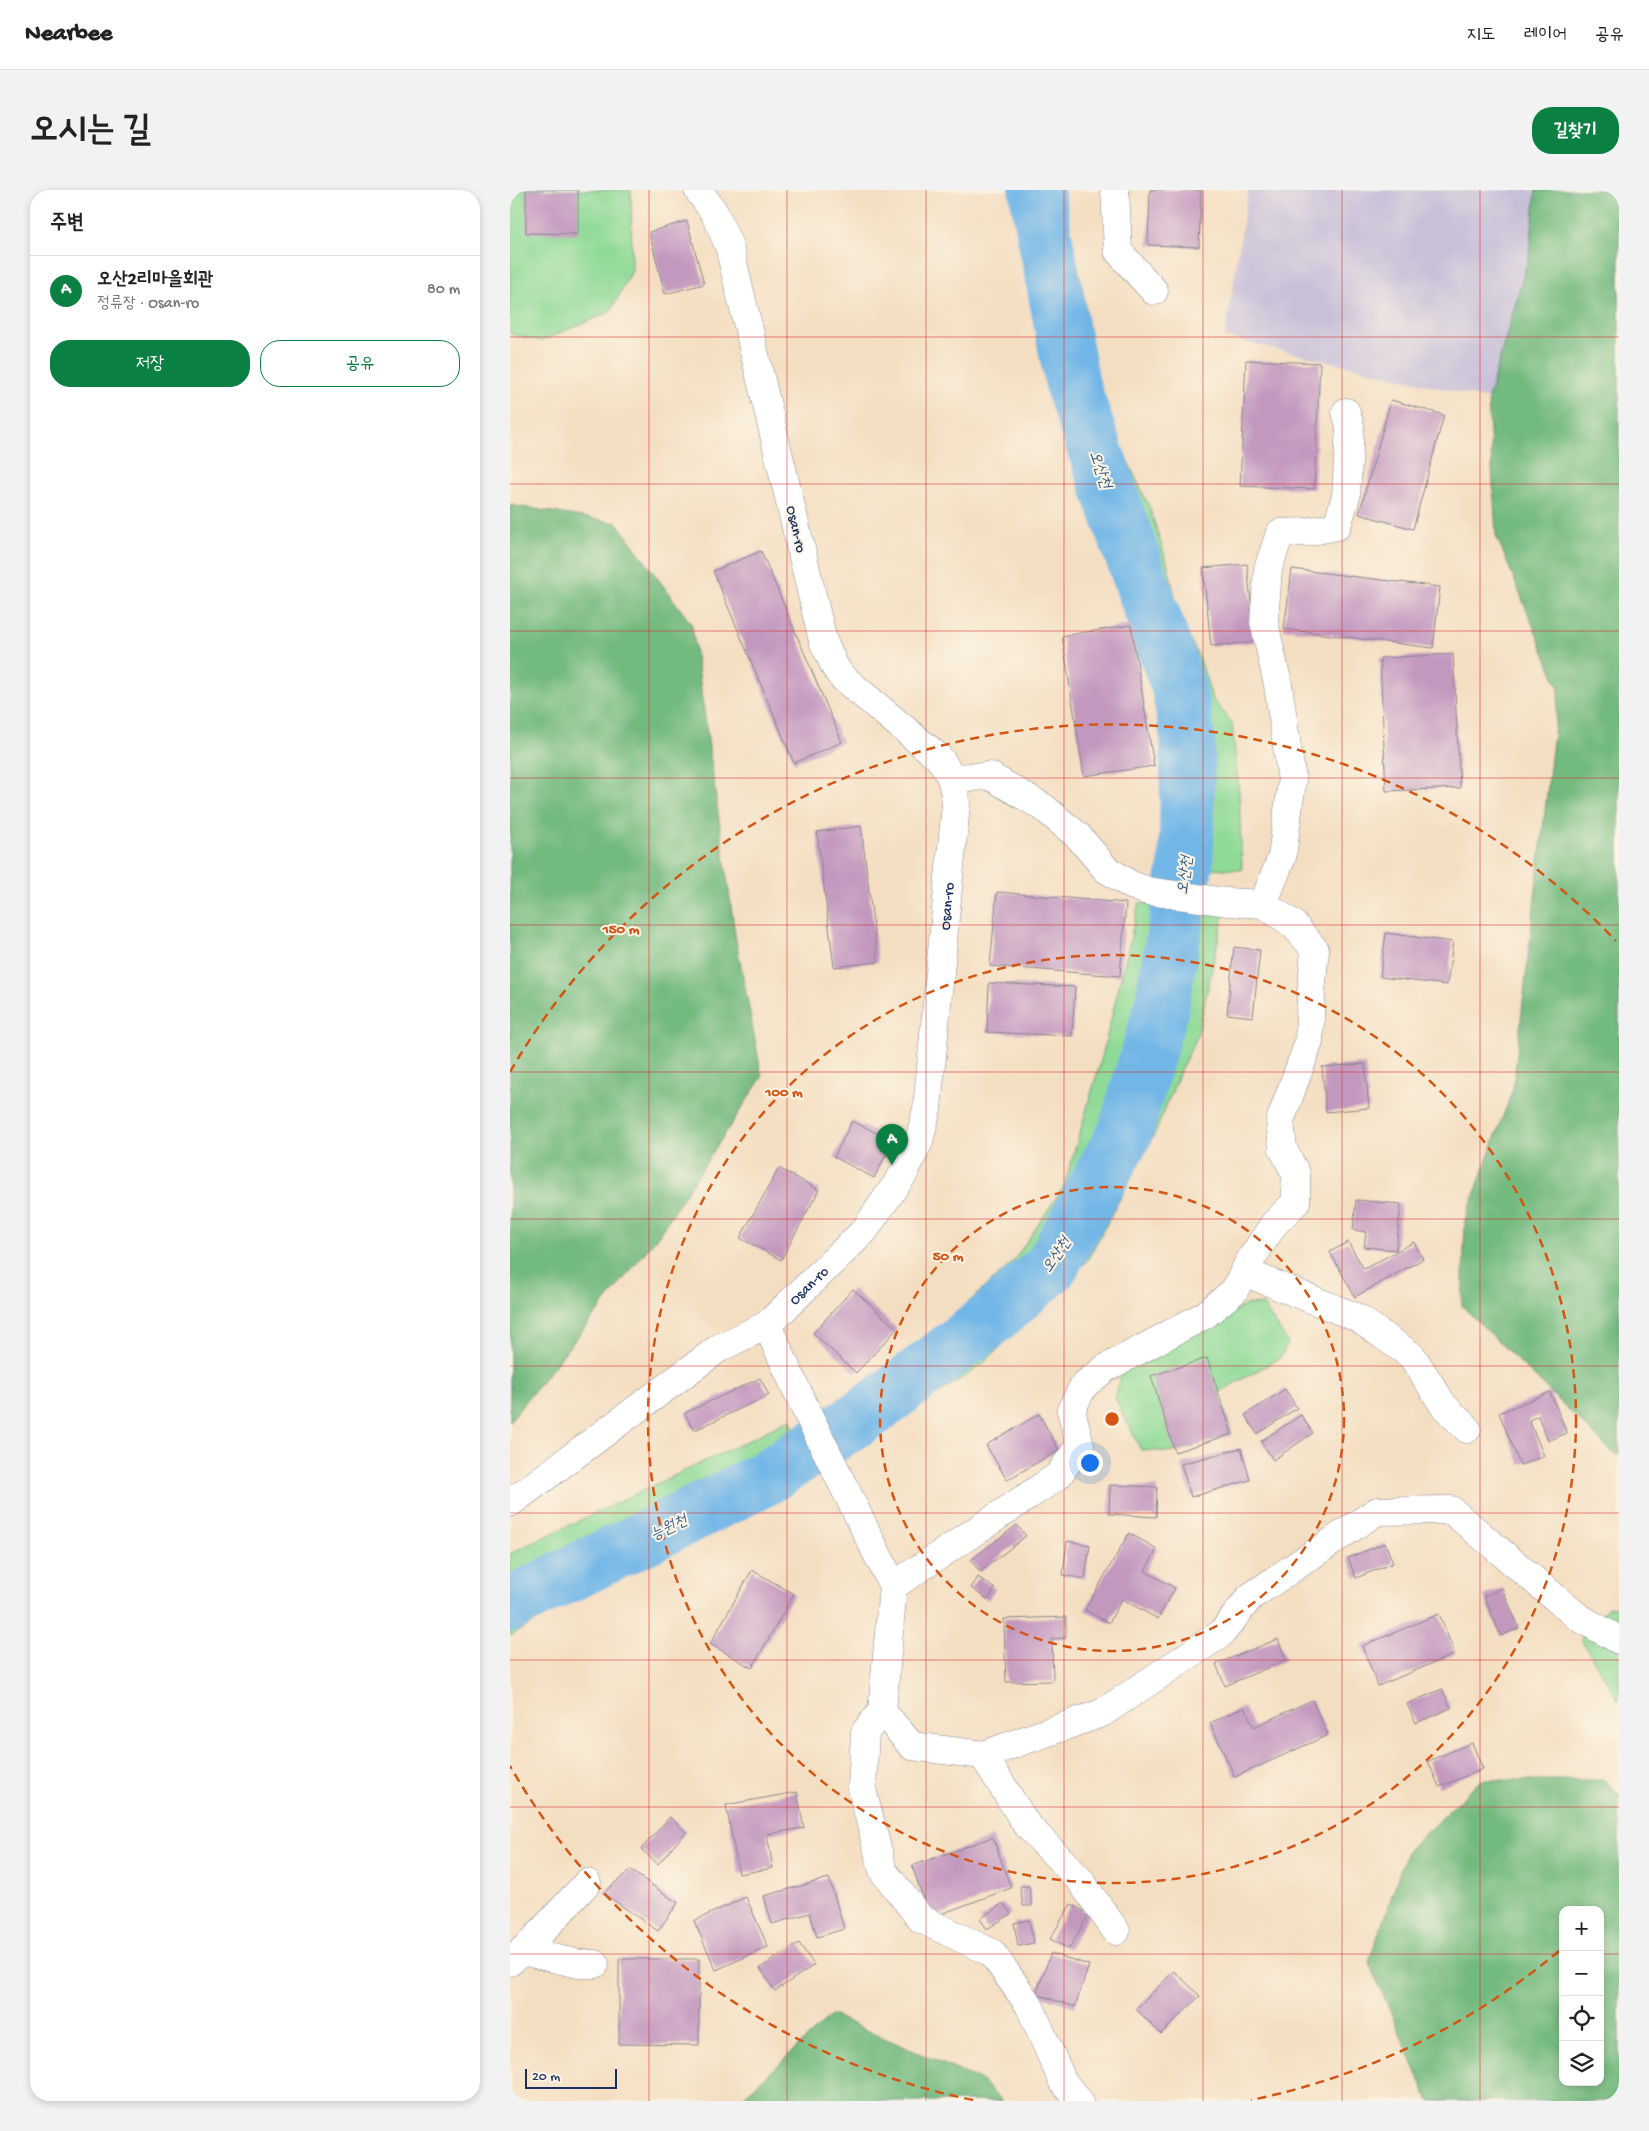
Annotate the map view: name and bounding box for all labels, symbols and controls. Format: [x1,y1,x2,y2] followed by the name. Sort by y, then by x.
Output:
[25,20,112,49] text: Nearbee
[1467,25,1496,46] text: 지도
[1524,25,1567,46] text: 레이어
[1595,25,1624,46] text: 공유
[1532,107,1619,154] button: 길찾기
[30,112,151,153] text: 오시는 길
[50,212,84,237] text: 주변
[97,269,213,292] text: 오산2리마을회관
[61,281,71,300] text: A
[427,281,460,300] text: 80 m
[97,295,199,314] text: 정류장 · Osan-ro
[50,340,250,387] button: 저장
[260,340,460,387] button: 공유
[1083,449,1115,494] water label: 오산천
[781,504,809,555] street label: Osan-ro
[1175,853,1199,896] water label: 오산천
[937,882,960,931] street label: Osan-ro
[602,921,640,939] text: 150 m
[764,1084,803,1102] text: 100 m
[876,1124,908,1165] pin: A
[1039,1233,1078,1277] water label: 오산천
[933,1248,964,1266] text: 50 m
[786,1263,833,1309] street label: Osan-ro
[1103,1410,1121,1428] centre of rings
[1077,1450,1103,1476] your location
[648,1511,693,1546] water label: 능원천
[1559,1906,1604,2086] map controls
[1559,1906,1604,1951] button: +
[1559,1951,1604,1996] button: −
[1559,1996,1604,2041] button: locate
[1559,2041,1604,2086] button: layers
[525,2066,618,2089] scale bar
[532,2069,560,2086] text: 20 m

